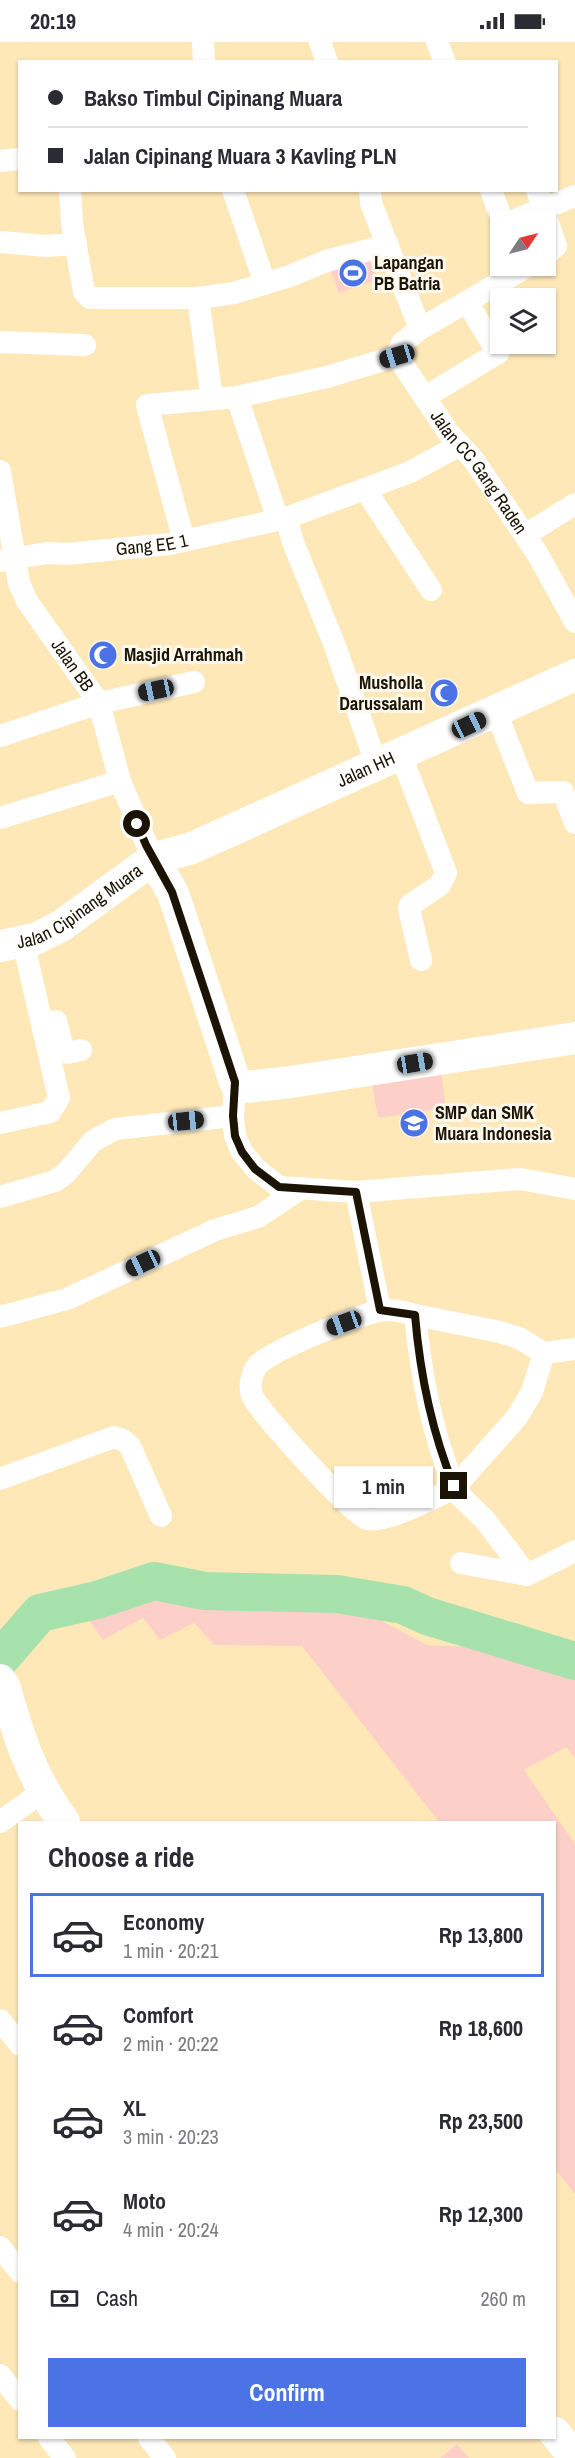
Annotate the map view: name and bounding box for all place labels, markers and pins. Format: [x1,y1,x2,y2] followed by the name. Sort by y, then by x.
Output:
[374,250,444,296] place label: Lapangan PB Batria
[337,257,369,289] sports icon: Lapangan PB Batria
[87,639,119,671] mosque icon: Masjid Arrahmah
[124,642,243,667] place label: Masjid Arrahmah
[339,670,424,716] place label: Musholla Darussalam
[428,677,460,709] mosque icon: Musholla Darussalam
[435,1100,552,1146] place label: SMP dan SMK Muara Indonesia
[398,1107,430,1139] school or university icon: SMP dan SMK Muara Indonesia

